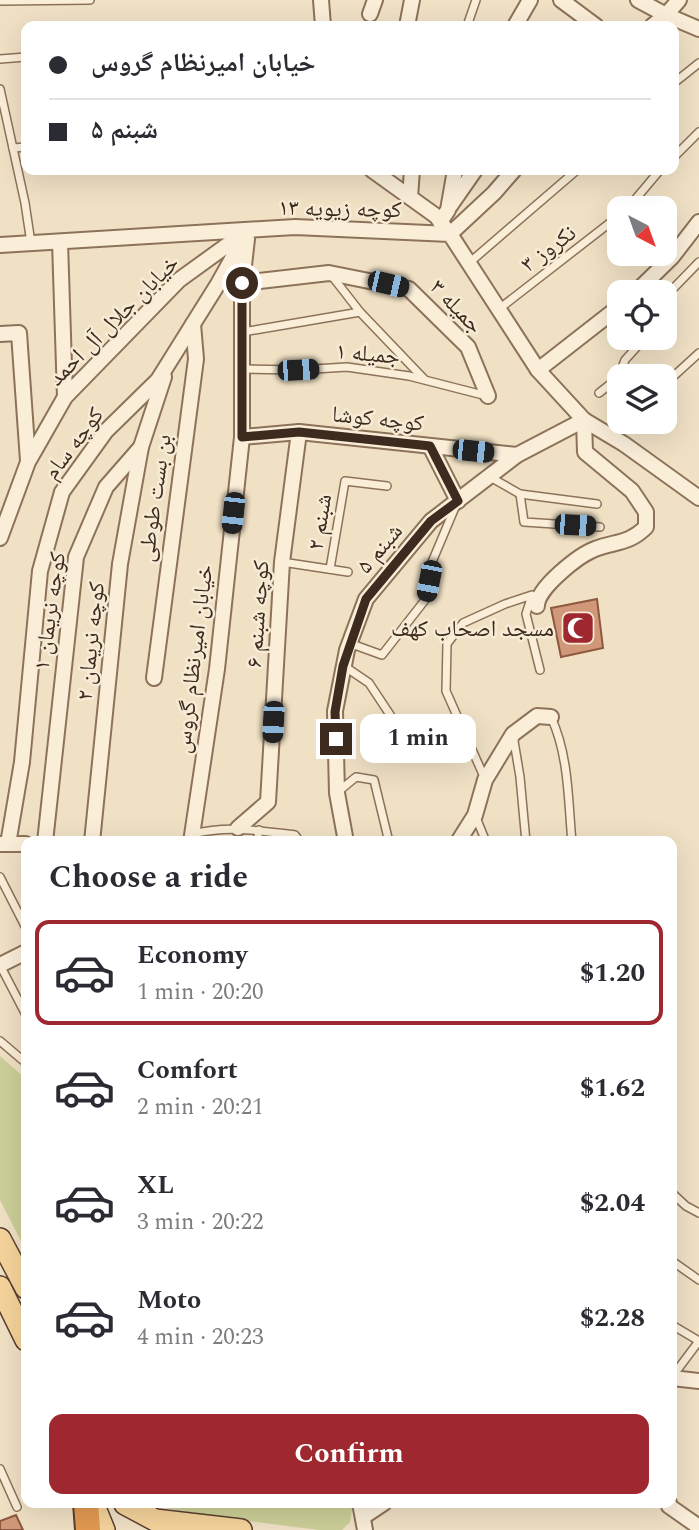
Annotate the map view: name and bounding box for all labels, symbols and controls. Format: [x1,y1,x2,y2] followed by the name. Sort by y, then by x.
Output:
[91,43,316,83] text: خیابان امیرنظام گروس
[91,110,158,150] text: شبنم ۵
[278,191,402,228] street label: کوچه زیویه ۱۳
[607,196,677,266] north arrow
[607,196,677,434] map controls
[514,217,584,282] street label: نکروز ۳
[40,247,188,395] street label: خیابان جلال آل احمد
[226,267,258,299] route start
[366,269,411,299] car
[421,272,491,342] street label: جمیله ۳
[607,280,677,350] button: locate
[334,334,402,375] street label: جمیله ۱
[277,358,320,382] car
[607,364,677,434] button: layers
[330,397,426,442] street label: کوچه کوشا
[35,400,114,488] street label: کوچه سام
[129,432,182,564] street label: بن بست طوطی
[452,438,495,464] car
[221,491,246,535] car
[299,491,342,553] street label: شبنم ۲
[554,513,597,537] car
[348,516,412,582] street label: شبنم ۵
[25,549,76,673] street label: کوچه نریمان ۱
[415,558,444,604] car
[237,559,280,669] street label: کوچه شبنم ۶
[166,563,223,756] street label: خیابان امیرنظام گروس
[68,579,115,702] street label: کوچه نریمان ۲
[559,609,597,647] mosque icon: مسجد اصحاب کهف
[391,612,554,647] place label: مسجد اصحاب کهف
[262,700,285,744] car
[360,714,476,764] callout: 1 min
[387,721,449,756] text: 1 min
[320,723,352,755] route end
[49,853,248,902] text: Choose a ride
[137,935,247,975] text: Economy
[53,941,116,1004] icon: car
[580,953,645,993] text: $1.20
[137,975,264,1010] text: 1 min · 20:20
[137,1050,238,1090] text: Comfort
[53,1056,116,1119] icon: car
[580,1068,645,1108] text: $1.62
[137,1090,264,1125] text: 2 min · 20:21
[137,1165,174,1205] text: XL
[53,1171,116,1234] icon: car
[580,1183,645,1223] text: $2.04
[137,1205,264,1240] text: 3 min · 20:22
[137,1280,201,1320] text: Moto
[53,1286,116,1349] icon: car
[580,1298,645,1338] text: $2.28
[137,1320,264,1355] text: 4 min · 20:23
[49,1414,649,1494] button: Confirm

